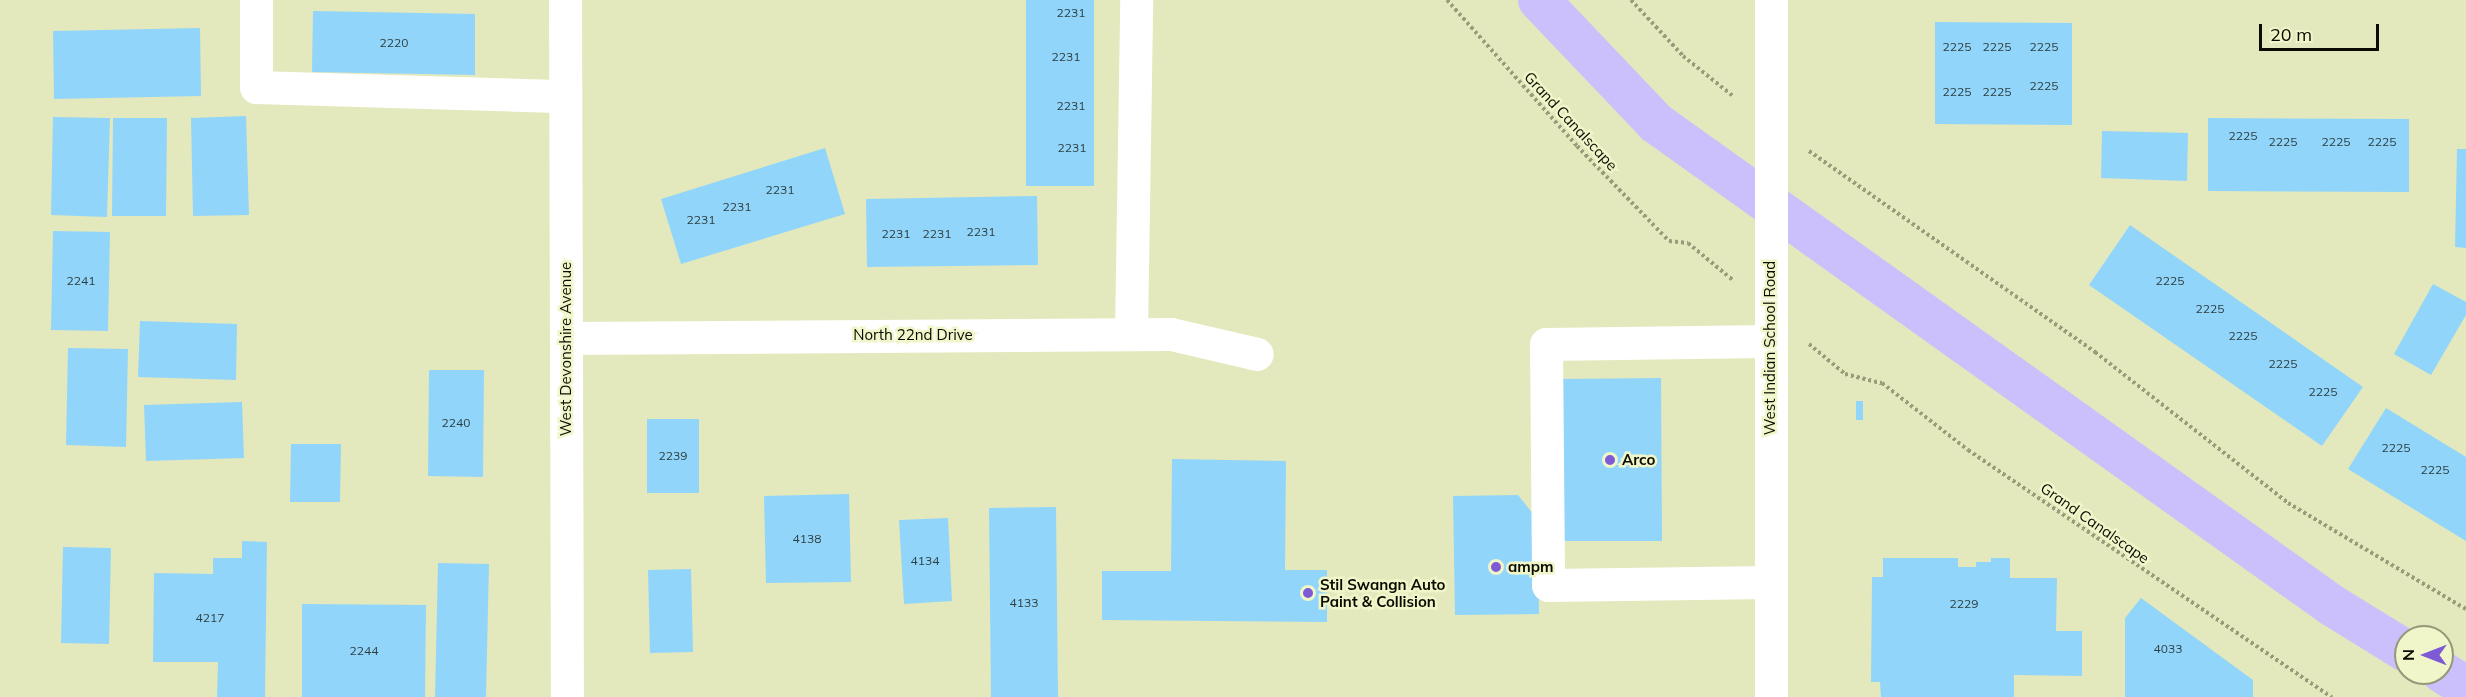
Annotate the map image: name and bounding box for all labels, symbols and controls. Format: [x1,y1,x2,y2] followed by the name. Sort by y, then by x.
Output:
[1057,6,1085,20] house number: 2231
[2262,12,2382,50] scale bar
[2270,23,2312,46] text: 20 m
[380,36,408,50] house number: 2220
[1943,40,1971,54] house number: 2225
[1983,40,2011,54] house number: 2225
[2030,40,2058,54] house number: 2225
[1052,50,1080,64] house number: 2231
[1521,68,1621,174] street label: Grand Canalscape
[2030,79,2058,93] house number: 2225
[1943,85,1971,99] house number: 2225
[1983,85,2011,99] house number: 2225
[1057,99,1085,113] house number: 2231
[2229,129,2257,143] house number: 2225
[2269,135,2297,149] house number: 2225
[2322,135,2350,149] house number: 2225
[2368,135,2396,149] house number: 2225
[1058,141,1086,155] house number: 2231
[766,183,794,197] house number: 2231
[723,200,751,214] house number: 2231
[687,213,715,227] house number: 2231
[967,225,995,239] house number: 2231
[882,227,910,241] house number: 2231
[923,227,951,241] house number: 2231
[1761,261,1779,435] street label: West Indian School Road
[557,262,575,436] street label: West Devonshire Avenue
[67,274,95,288] house number: 2241
[2156,274,2184,288] house number: 2225
[2196,302,2224,316] house number: 2225
[853,326,973,344] street label: North 22nd Drive
[2229,329,2257,343] house number: 2225
[2269,357,2297,371] house number: 2225
[2309,385,2337,399] house number: 2225
[442,416,470,430] house number: 2240
[2382,441,2410,455] house number: 2225
[659,449,687,463] house number: 2239
[1622,451,1655,469] place label: Arco
[1603,453,1617,467] marker: Arco
[2421,463,2449,477] house number: 2225
[2037,479,2153,567] street label: Grand Canalscape
[793,532,821,546] house number: 4138
[911,554,939,568] house number: 4134
[1508,558,1554,576] place label: ampm
[1489,560,1503,574] marker: ampm
[1320,575,1445,610] place label: Stil Swangn Auto Paint & Collision
[1301,586,1315,600] marker: Stil Swangn Auto Paint & Collision
[1010,596,1038,610] house number: 4133
[1950,597,1978,611] house number: 2229
[196,611,224,625] house number: 4217
[2394,625,2454,685] north arrow
[2154,642,2182,656] house number: 4033
[350,644,378,658] house number: 2244
[2398,649,2418,661] text: N

